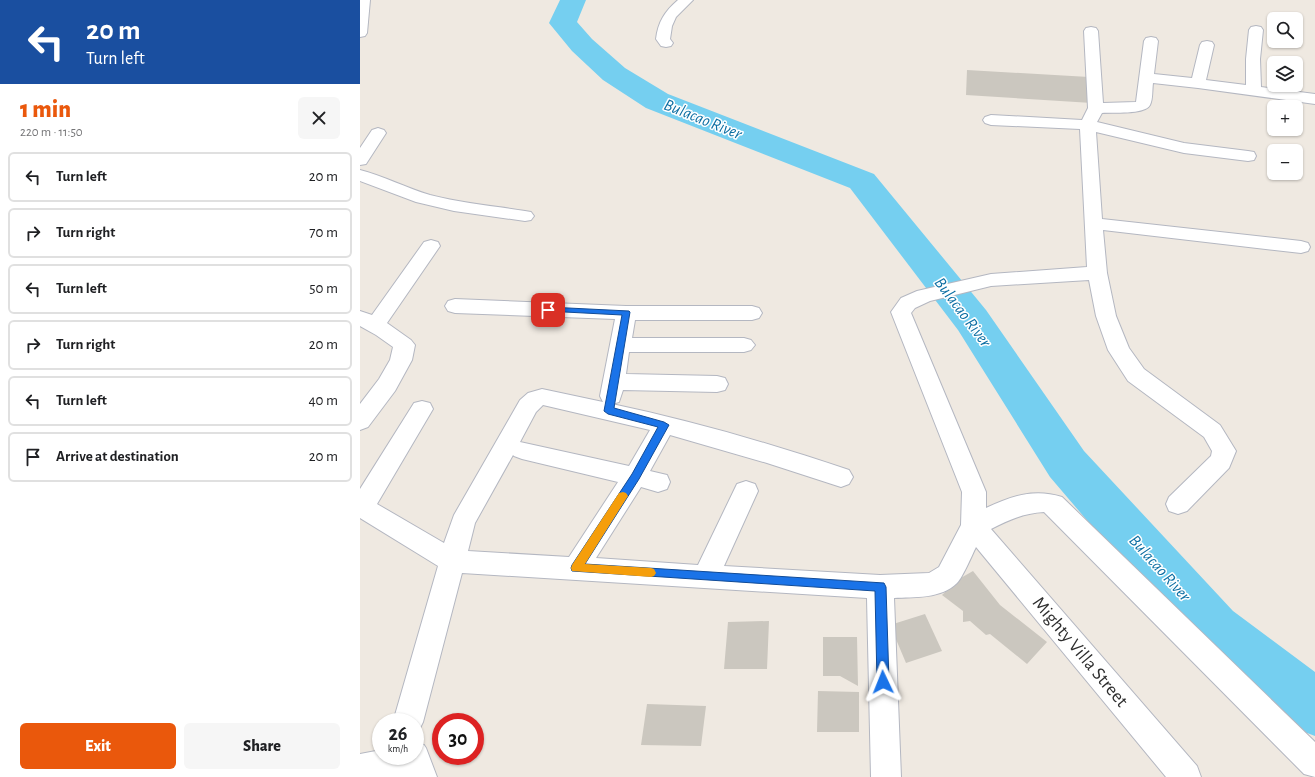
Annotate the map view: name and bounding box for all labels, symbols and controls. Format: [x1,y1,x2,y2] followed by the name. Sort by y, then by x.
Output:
[1267,12,1303,180] map controls
[1267,12,1303,48] button: search
[20,16,72,68] icon: left
[86,17,141,45] text: 20 m
[86,50,145,68] text: Turn left
[1267,56,1303,92] button: layers
[662,96,745,142] water label: Bulacao River
[298,97,340,139] button: close
[20,98,71,122] text: 1 min
[1267,100,1303,136] button: +
[20,126,83,139] text: 220 m · 11:50
[1267,144,1303,180] button: −
[22,166,44,188] icon: left
[56,169,107,184] text: Turn left
[309,169,338,184] text: 20 m
[22,222,44,244] icon: right
[56,225,115,240] text: Turn right
[309,225,338,240] text: 70 m
[931,274,995,350] water label: Bulacao River
[22,278,44,300] icon: left
[56,281,107,296] text: Turn left
[309,281,338,296] text: 50 m
[531,293,565,327] pin
[537,299,559,321] icon: arrive
[22,334,44,356] icon: right
[56,337,115,352] text: Turn right
[309,337,338,352] text: 20 m
[22,390,44,412] icon: left
[56,393,107,408] text: Turn left
[308,393,338,408] text: 40 m
[22,446,44,468] icon: arrive
[56,449,179,464] text: Arrive at destination
[309,449,338,464] text: 20 m
[1126,532,1194,605] water label: Bulacao River
[1029,593,1131,711] street label: Mighty Villa Street
[862,661,904,703] position arrow
[432,713,484,765] speed limit sign: 30
[20,723,176,769] button: Exit
[184,723,340,769] button: Share
[388,724,408,744] text: 26
[388,744,408,754] text: km/h

